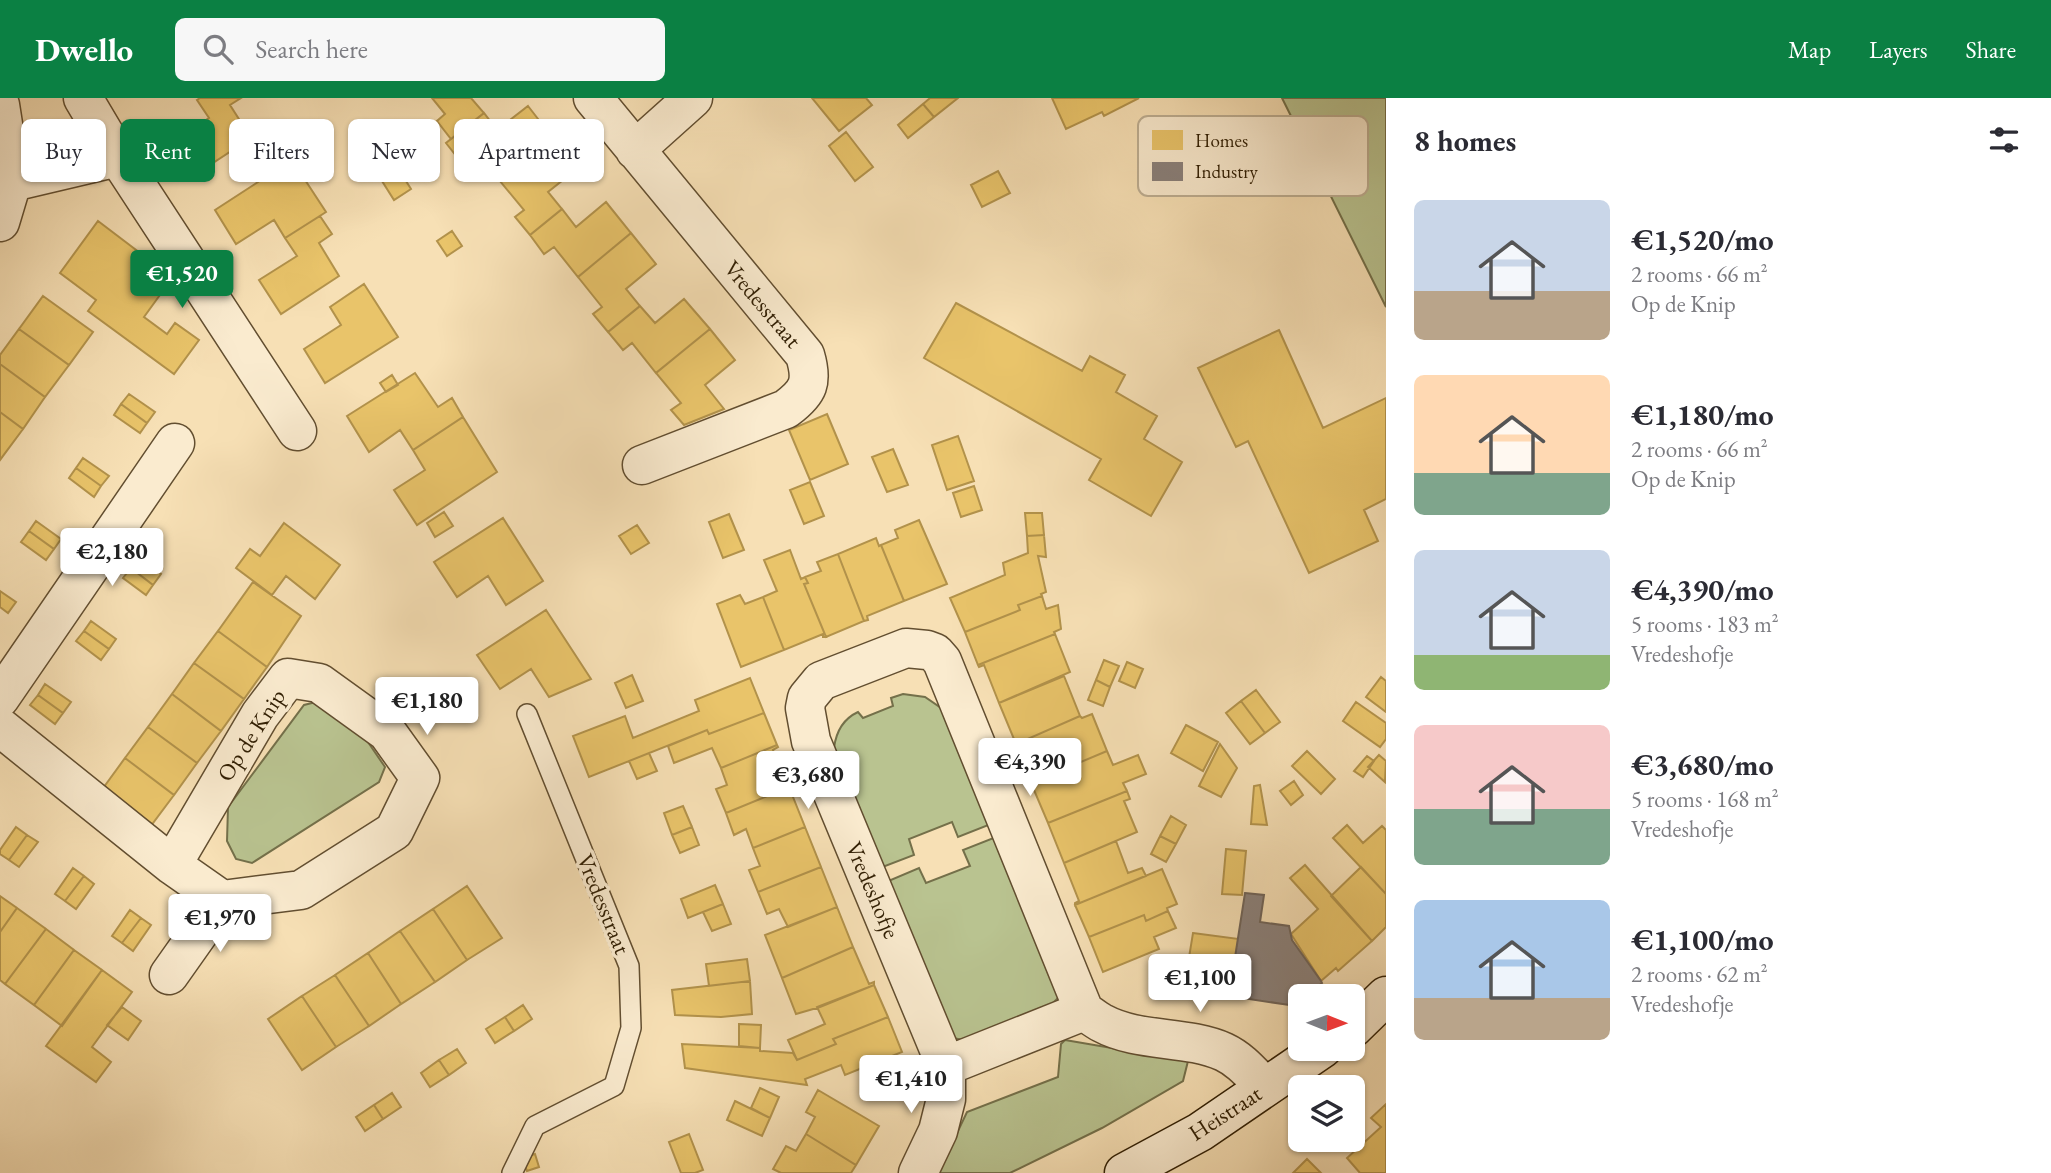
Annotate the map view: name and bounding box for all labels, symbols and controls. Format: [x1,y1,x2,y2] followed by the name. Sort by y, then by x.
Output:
[175,18,665,81] search box
[35,28,133,71] text: Dwello
[199,30,237,68] icon: search
[255,32,368,66] text: Search here
[1788,34,1831,65] text: Map
[1869,34,1928,65] text: Layers
[1966,34,2016,65] text: Share
[1138,116,1368,196] legend
[21,119,106,182] chip: Buy
[120,119,215,182] chip: Rent
[229,119,334,182] chip: Filters
[348,119,440,182] chip: New
[454,119,604,182] chip: Apartment
[1414,121,1516,160] text: 8 homes
[1985,121,2023,159] icon: filters
[1195,128,1248,153] text: Homes
[1195,159,1259,184] text: Industry
[1631,220,1774,259] text: €1,520/mo
[1470,228,1554,312] icon: home
[125,250,239,310] pin: €1,520
[718,254,809,355] street label: Vredesstraat
[146,258,218,288] text: €1,520
[1631,259,1768,289] text: 2 rooms · 66 m²
[1631,289,1736,319] text: Op de Knip
[1631,395,1774,434] text: €1,180/mo
[1470,403,1554,487] icon: home
[1631,434,1768,464] text: 2 rooms · 66 m²
[1631,464,1736,494] text: Op de Knip
[55,528,169,588] pin: €2,180
[76,536,148,566] text: €2,180
[1631,570,1774,609] text: €4,390/mo
[1470,578,1554,662] icon: home
[1631,609,1779,639] text: 5 rooms · 183 m²
[1631,639,1734,669] text: Vredeshofje
[370,678,484,737] pin: €1,180
[210,683,292,787] street label: Op de Knip
[391,685,463,715] text: €1,180
[973,738,1087,798] pin: €4,390
[1631,745,1774,784] text: €3,680/mo
[994,746,1066,776] text: €4,390
[751,752,865,811] pin: €3,680
[1470,753,1554,837] icon: home
[772,759,844,789] text: €3,680
[1631,784,1779,814] text: 5 rooms · 168 m²
[1631,814,1734,844] text: Vredeshofje
[839,837,907,943] street label: Vredeshofje
[570,849,638,959] street label: Vredesstraat
[163,894,277,954] pin: €1,970
[184,902,256,932] text: €1,970
[1631,920,1774,959] text: €1,100/mo
[1470,928,1554,1012] icon: home
[1143,954,1257,1014] pin: €1,100
[1631,959,1768,989] text: 2 rooms · 62 m²
[1164,962,1236,992] text: €1,100
[1288,984,1365,1060] north arrow
[1288,984,1365,1152] map controls
[1631,989,1734,1019] text: Vredeshofje
[854,1056,968,1115] pin: €1,410
[875,1063,947,1093] text: €1,410
[1288,1075,1365,1152] button: layers
[1183,1078,1268,1148] street label: Heistraat

